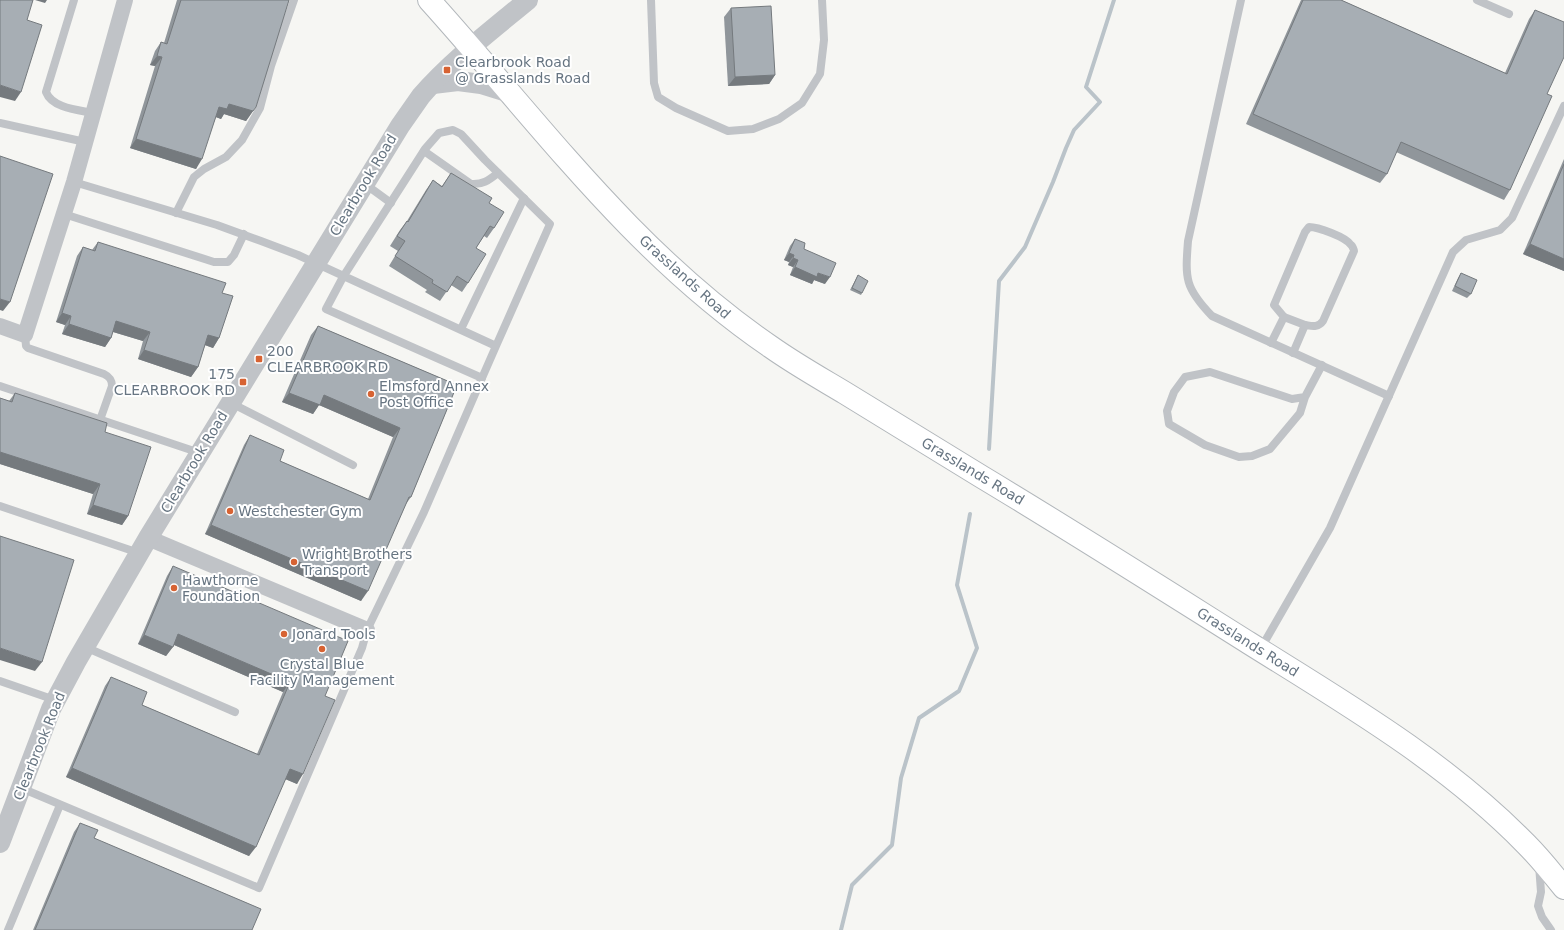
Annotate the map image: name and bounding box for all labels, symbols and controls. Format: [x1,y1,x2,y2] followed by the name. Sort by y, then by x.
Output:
[455,54,590,86] place label: Clearbrook Road @ Grasslands Road
[442,65,452,75] marker: Clearbrook Road @ Grasslands Road
[326,131,400,239] street label: Clearbrook Road
[636,232,734,322] street label: Grasslands Road
[267,343,388,375] place label: 200 CLEARBROOK RD
[254,354,264,364] marker: 200 CLEARBROOK RD
[114,366,235,398] place label: 175 CLEARBROOK RD
[238,377,248,387] marker: 175 CLEARBROOK RD
[379,378,489,410] place label: Elmsford Annex Post Office
[366,389,376,399] marker: Elmsford Annex Post Office
[157,408,231,516] street label: Clearbrook Road
[919,434,1027,508] street label: Grasslands Road
[238,503,362,519] place label: Westchester Gym
[225,506,235,516] marker: Westchester Gym
[301,546,412,578] place label: Wright Brothers Transport
[289,557,299,567] marker: Wright Brothers Transport
[182,572,260,604] place label: Hawthorne Foundation
[169,583,179,593] marker: Hawthorne Foundation
[1194,604,1302,680] street label: Grasslands Road
[291,626,375,642] place label: Jonard Tools
[279,629,289,639] marker: Jonard Tools
[317,644,327,654] marker: Crystal Blue Facility Management
[249,656,395,688] place label: Crystal Blue Facility Management
[10,689,68,803] street label: Clearbrook Road

